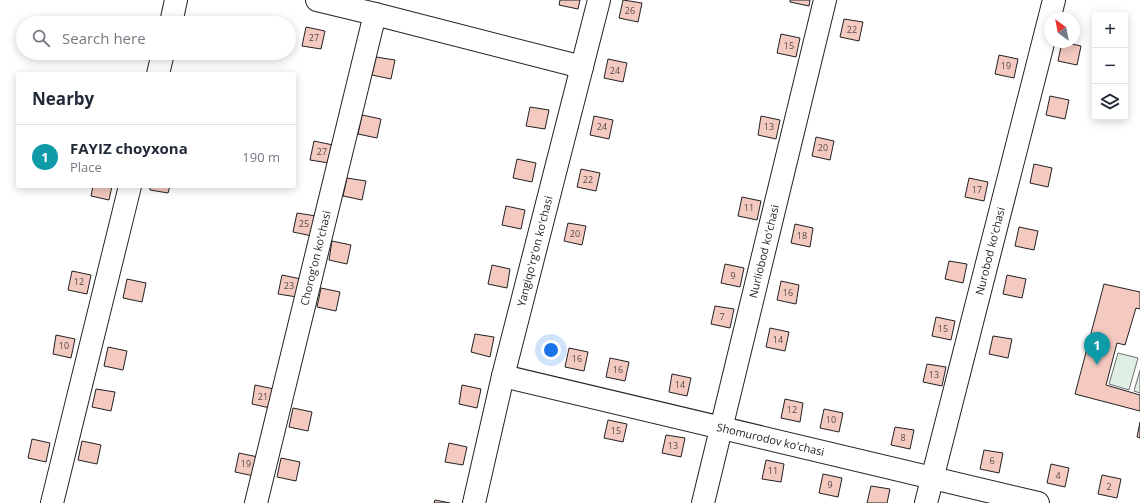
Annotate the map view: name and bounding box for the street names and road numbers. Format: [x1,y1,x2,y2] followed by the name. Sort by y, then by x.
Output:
[513,194,556,308] street label: Yangiqo'rg'on ko'chasi
[745,203,782,299] street label: Nurliobod ko'chasi
[971,205,1008,296] street label: Nurobod ko'chasi
[296,209,334,307] street label: Chorog'on ko'chasi
[715,419,826,459] street label: Shomurodov ko'chasi

